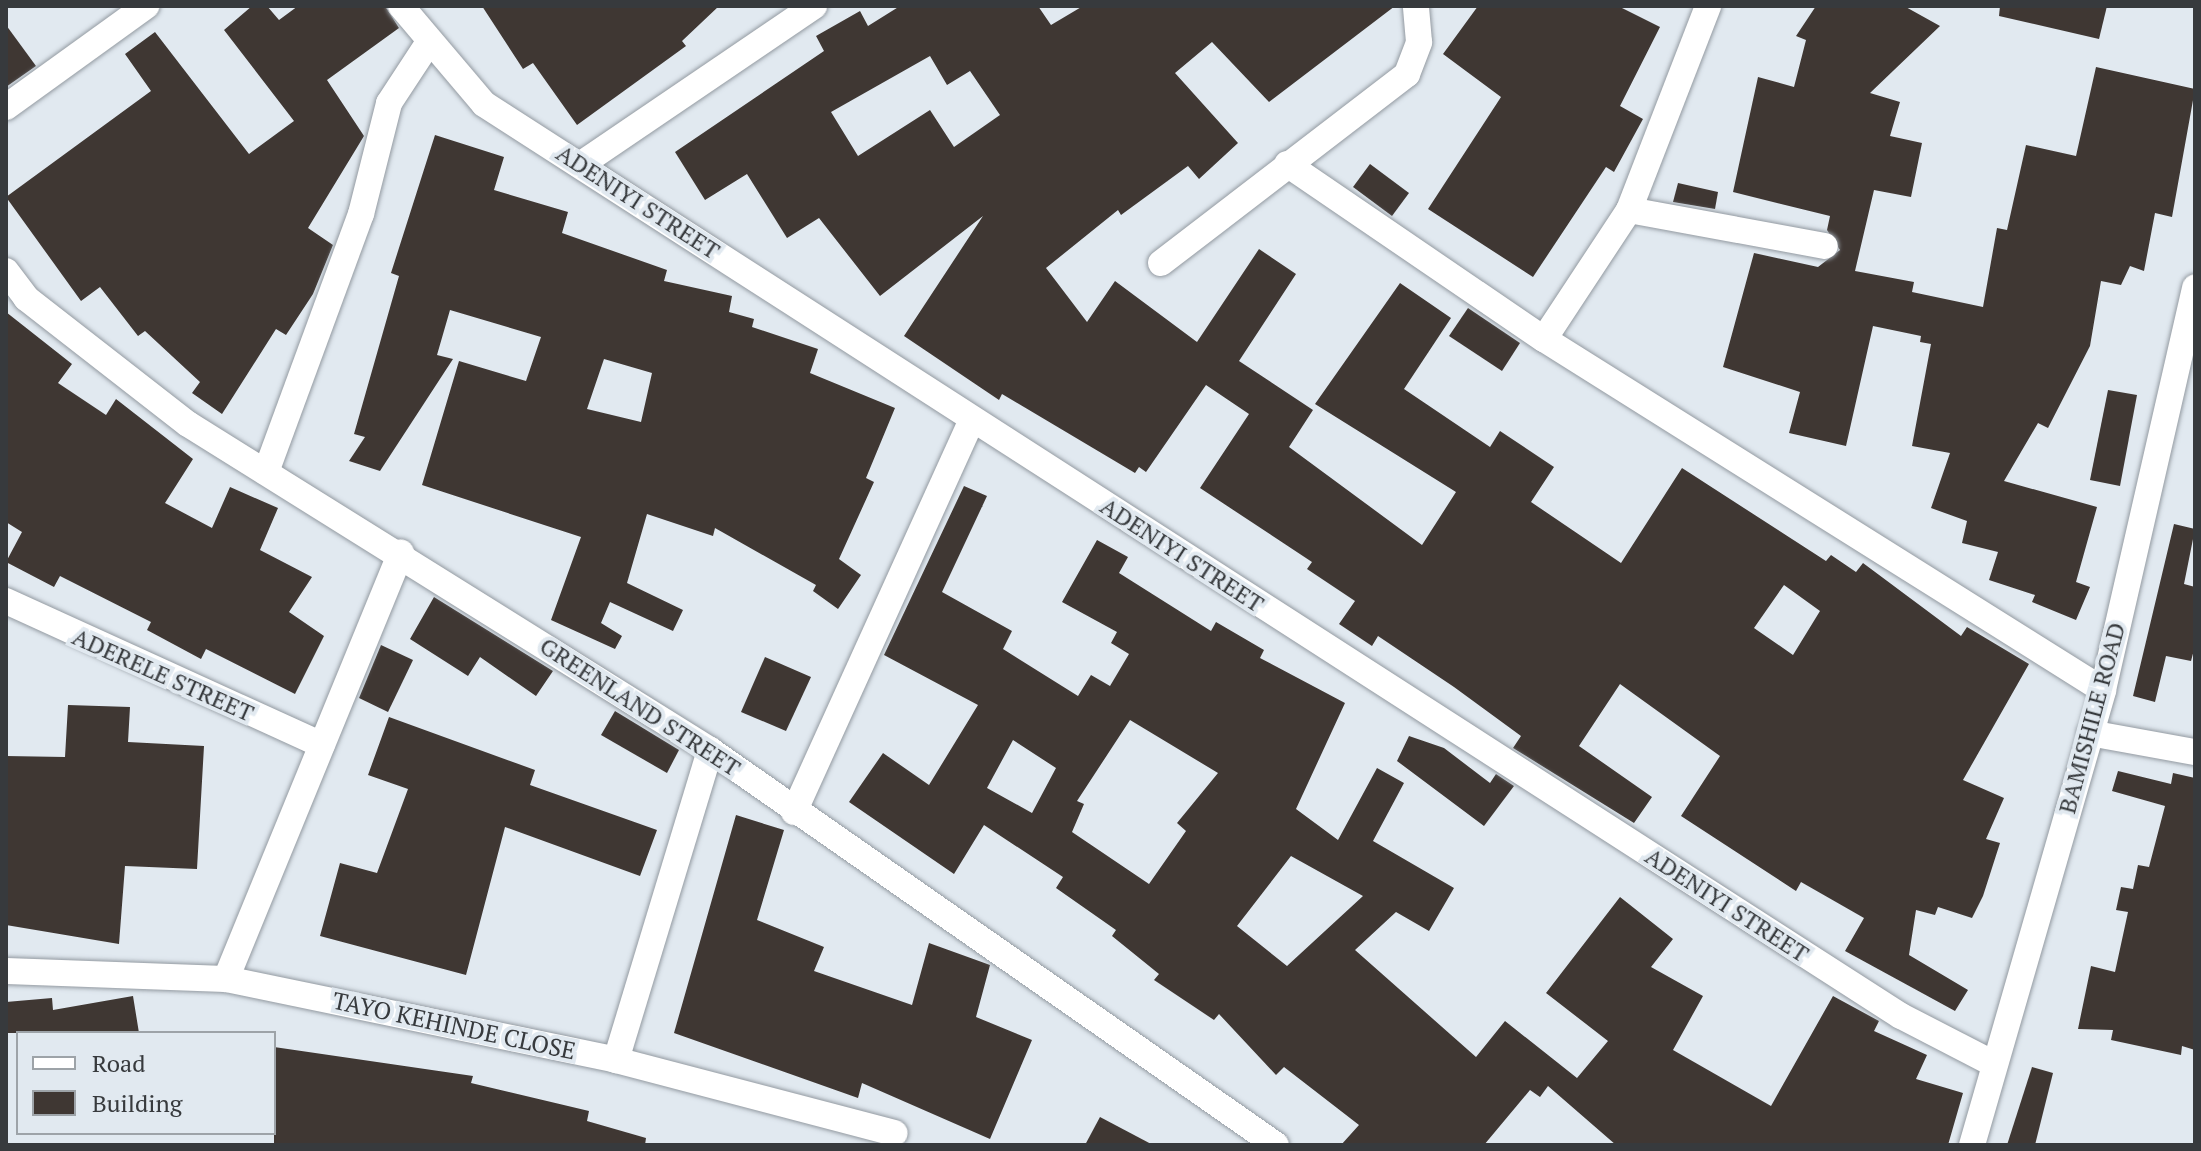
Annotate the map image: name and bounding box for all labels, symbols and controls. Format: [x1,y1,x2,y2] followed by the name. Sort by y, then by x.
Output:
[551,138,725,266] street label: ADENIYI STREET
[1095,491,1269,619] street label: ADENIYI STREET
[2053,619,2131,817] street label: BAMISHILE ROAD
[68,622,258,728] street label: ADERELE STREET
[534,631,746,783] street label: GREENLAND STREET
[1640,841,1814,969] street label: ADENIYI STREET
[330,986,578,1066] street label: TAYO KEHINDE CLOSE
[16,1031,276,1135] legend
[92,1047,146,1079] text: Road
[92,1087,182,1119] text: Building

